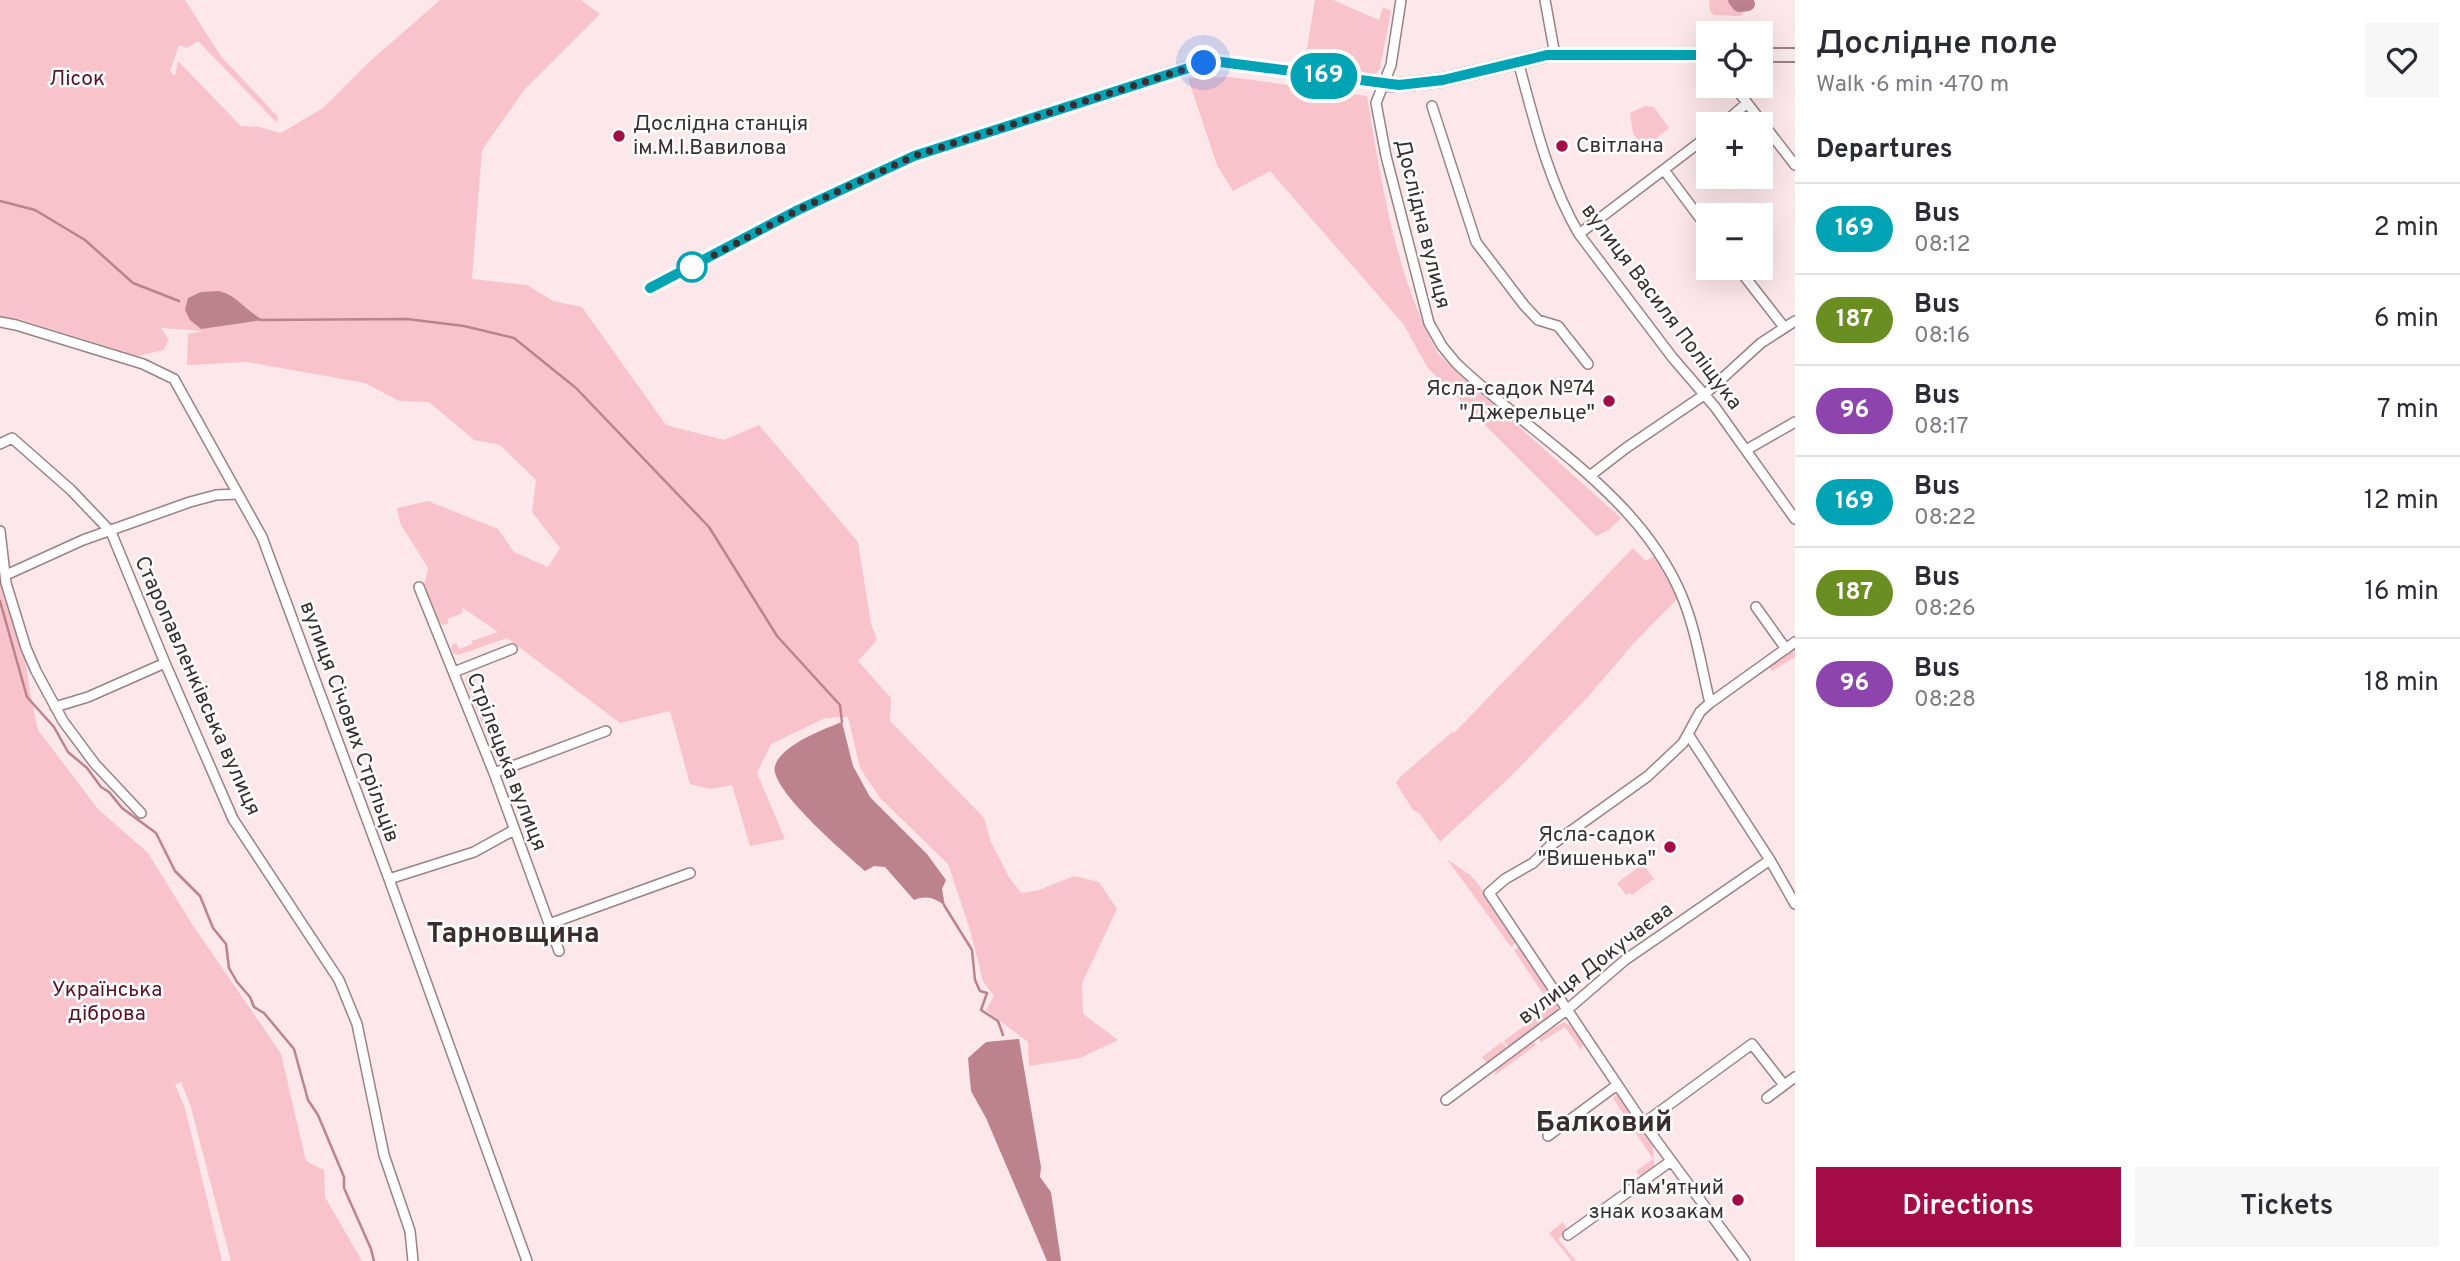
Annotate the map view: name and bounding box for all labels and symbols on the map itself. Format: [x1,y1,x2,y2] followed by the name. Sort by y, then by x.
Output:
[1186,45,1221,80] your location
[1284,53,1364,99] line badge: 169
[49,66,105,93] park label: Лісок
[633,111,808,162] place label: Дослідна станція ім.М.І.Вавилова
[611,128,627,144] marker: Дослідна станція ім.М.І.Вавилова
[1576,133,1664,160] place label: Світлана
[1388,136,1456,312] street label: Дослідна вулиця
[1554,138,1570,154] marker: Світлана
[1575,198,1747,416] street label: вулиця Василя Поліщука
[677,252,707,282] unlabelled marker
[1426,376,1595,427] place label: Ясла-садок №74 "Джерельце"
[1601,393,1617,409] marker: Ясла-садок №74 "Джерельце"
[127,552,267,820] street label: Старопавленківська вулиця
[293,598,405,846] street label: вулиця Січових Стрільців
[460,669,552,855] street label: Стрілецька вулиця
[1538,822,1656,873] place label: Ясла-садок "Вишенька"
[1662,839,1678,855] marker: Ясла-садок "Вишенька"
[1513,897,1679,1031] street label: вулиця Докучаєва
[426,917,600,953] district label: Тарновщина
[52,977,162,1028] park label: Українська діброва
[1536,1106,1672,1142] district label: Балковий
[1589,1175,1724,1226] place label: Пам'ятний знак козакам
[1730,1192,1746,1208] marker: Пам'ятний знак козакам

